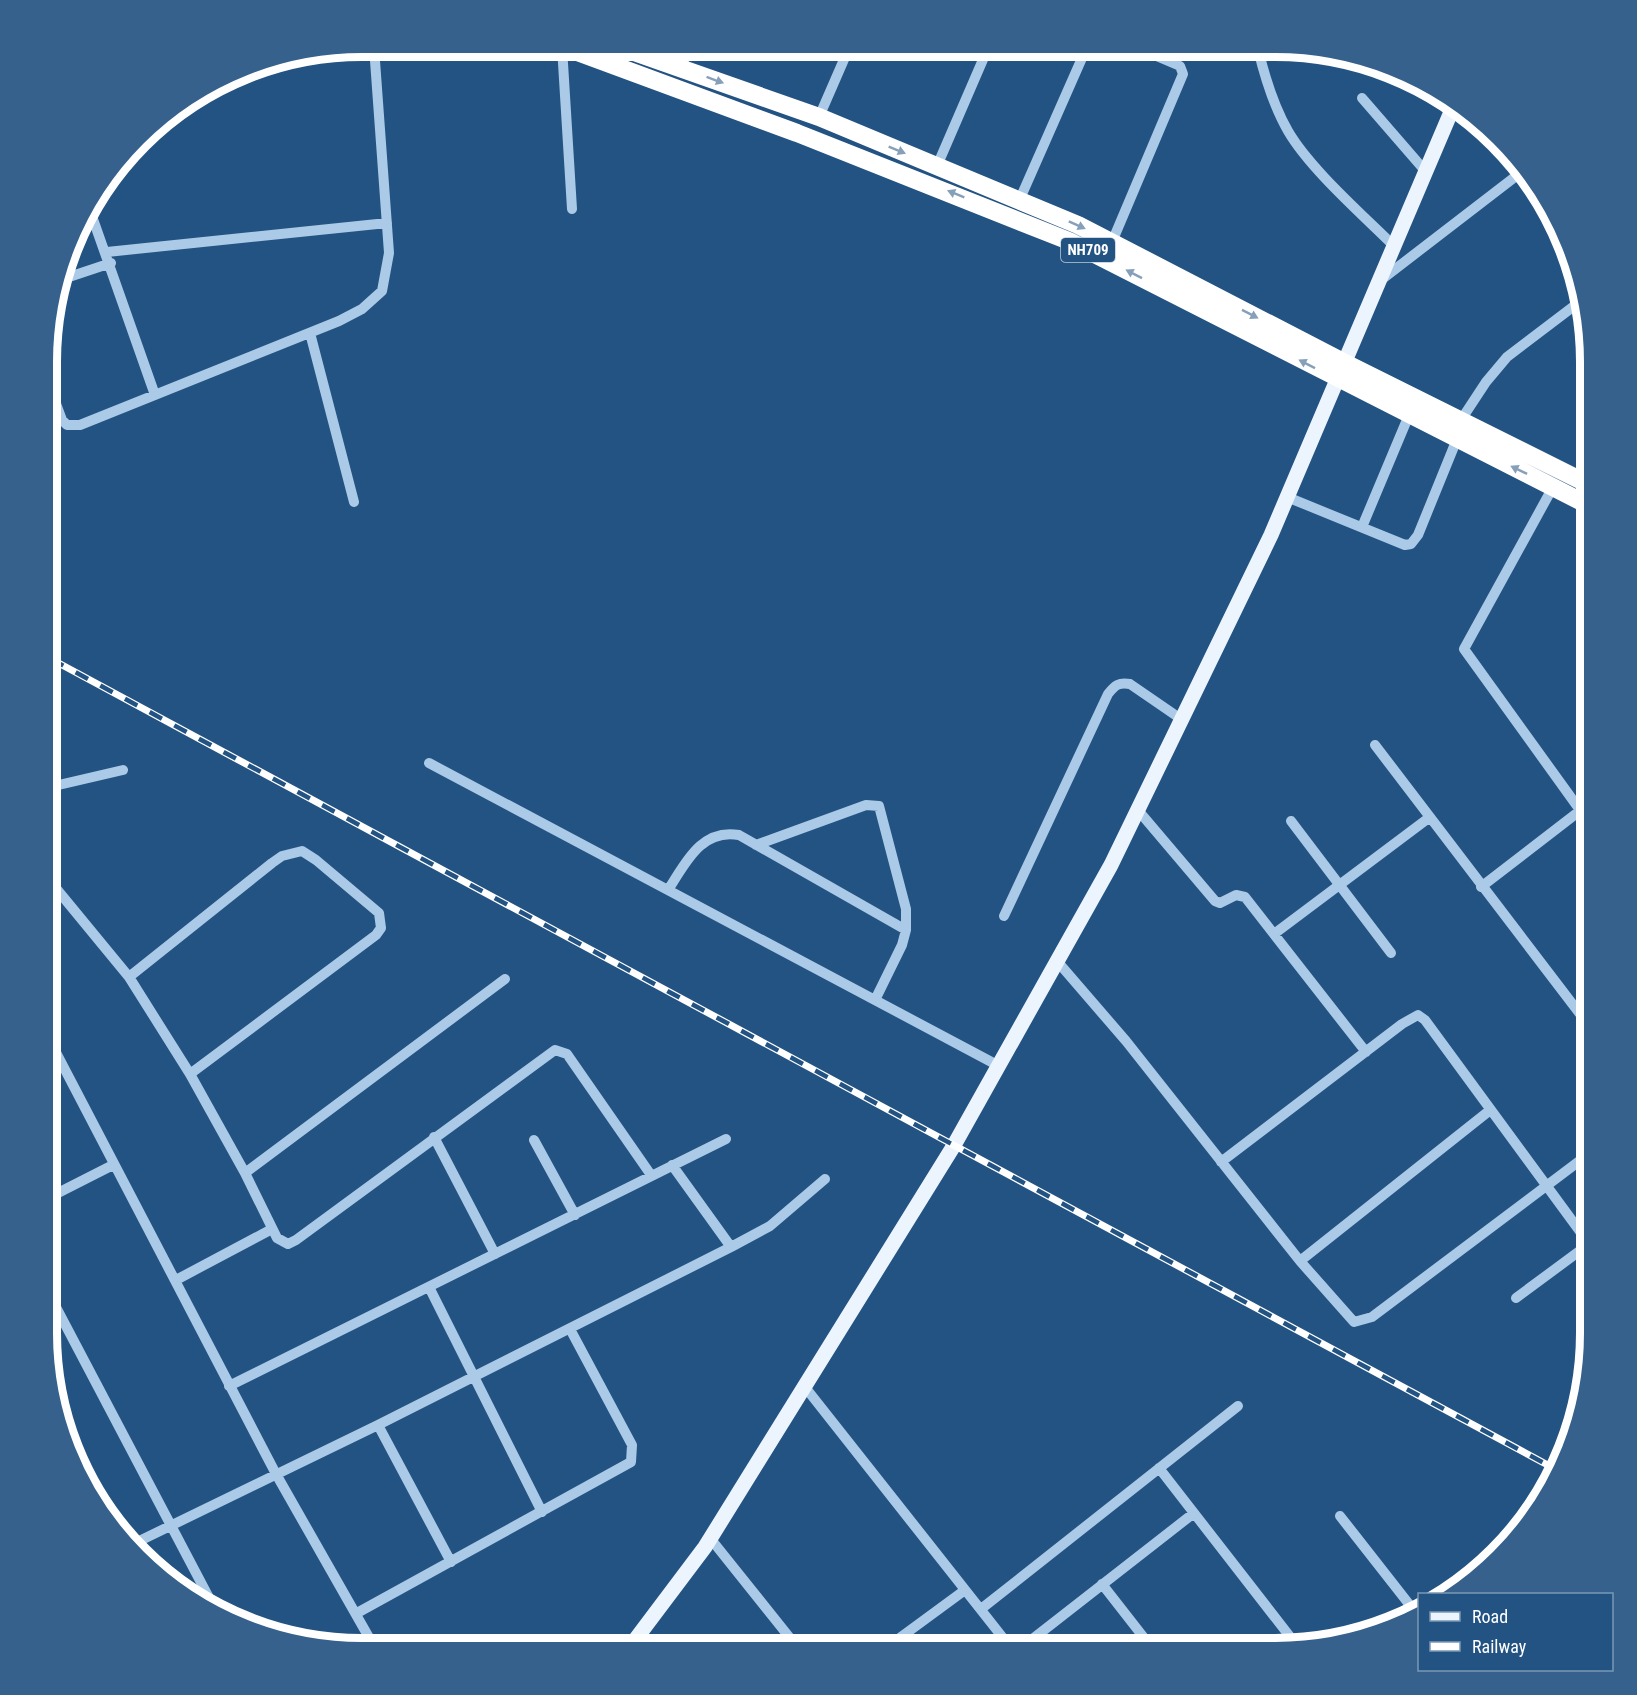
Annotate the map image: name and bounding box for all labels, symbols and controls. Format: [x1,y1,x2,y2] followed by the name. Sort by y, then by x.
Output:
[706,75,724,85] one-way arrow
[888,145,906,155] one-way arrow
[947,189,965,198] one-way arrow
[1068,220,1085,229] one-way arrow
[1061,238,1115,262] road number: NH709
[1125,269,1142,279] one-way arrow
[1242,309,1259,319] one-way arrow
[1298,359,1316,369] one-way arrow
[1510,466,1527,475] one-way arrow
[1418,1593,1613,1671] legend
[1472,1606,1508,1627] text: Road
[1472,1636,1527,1657] text: Railway

